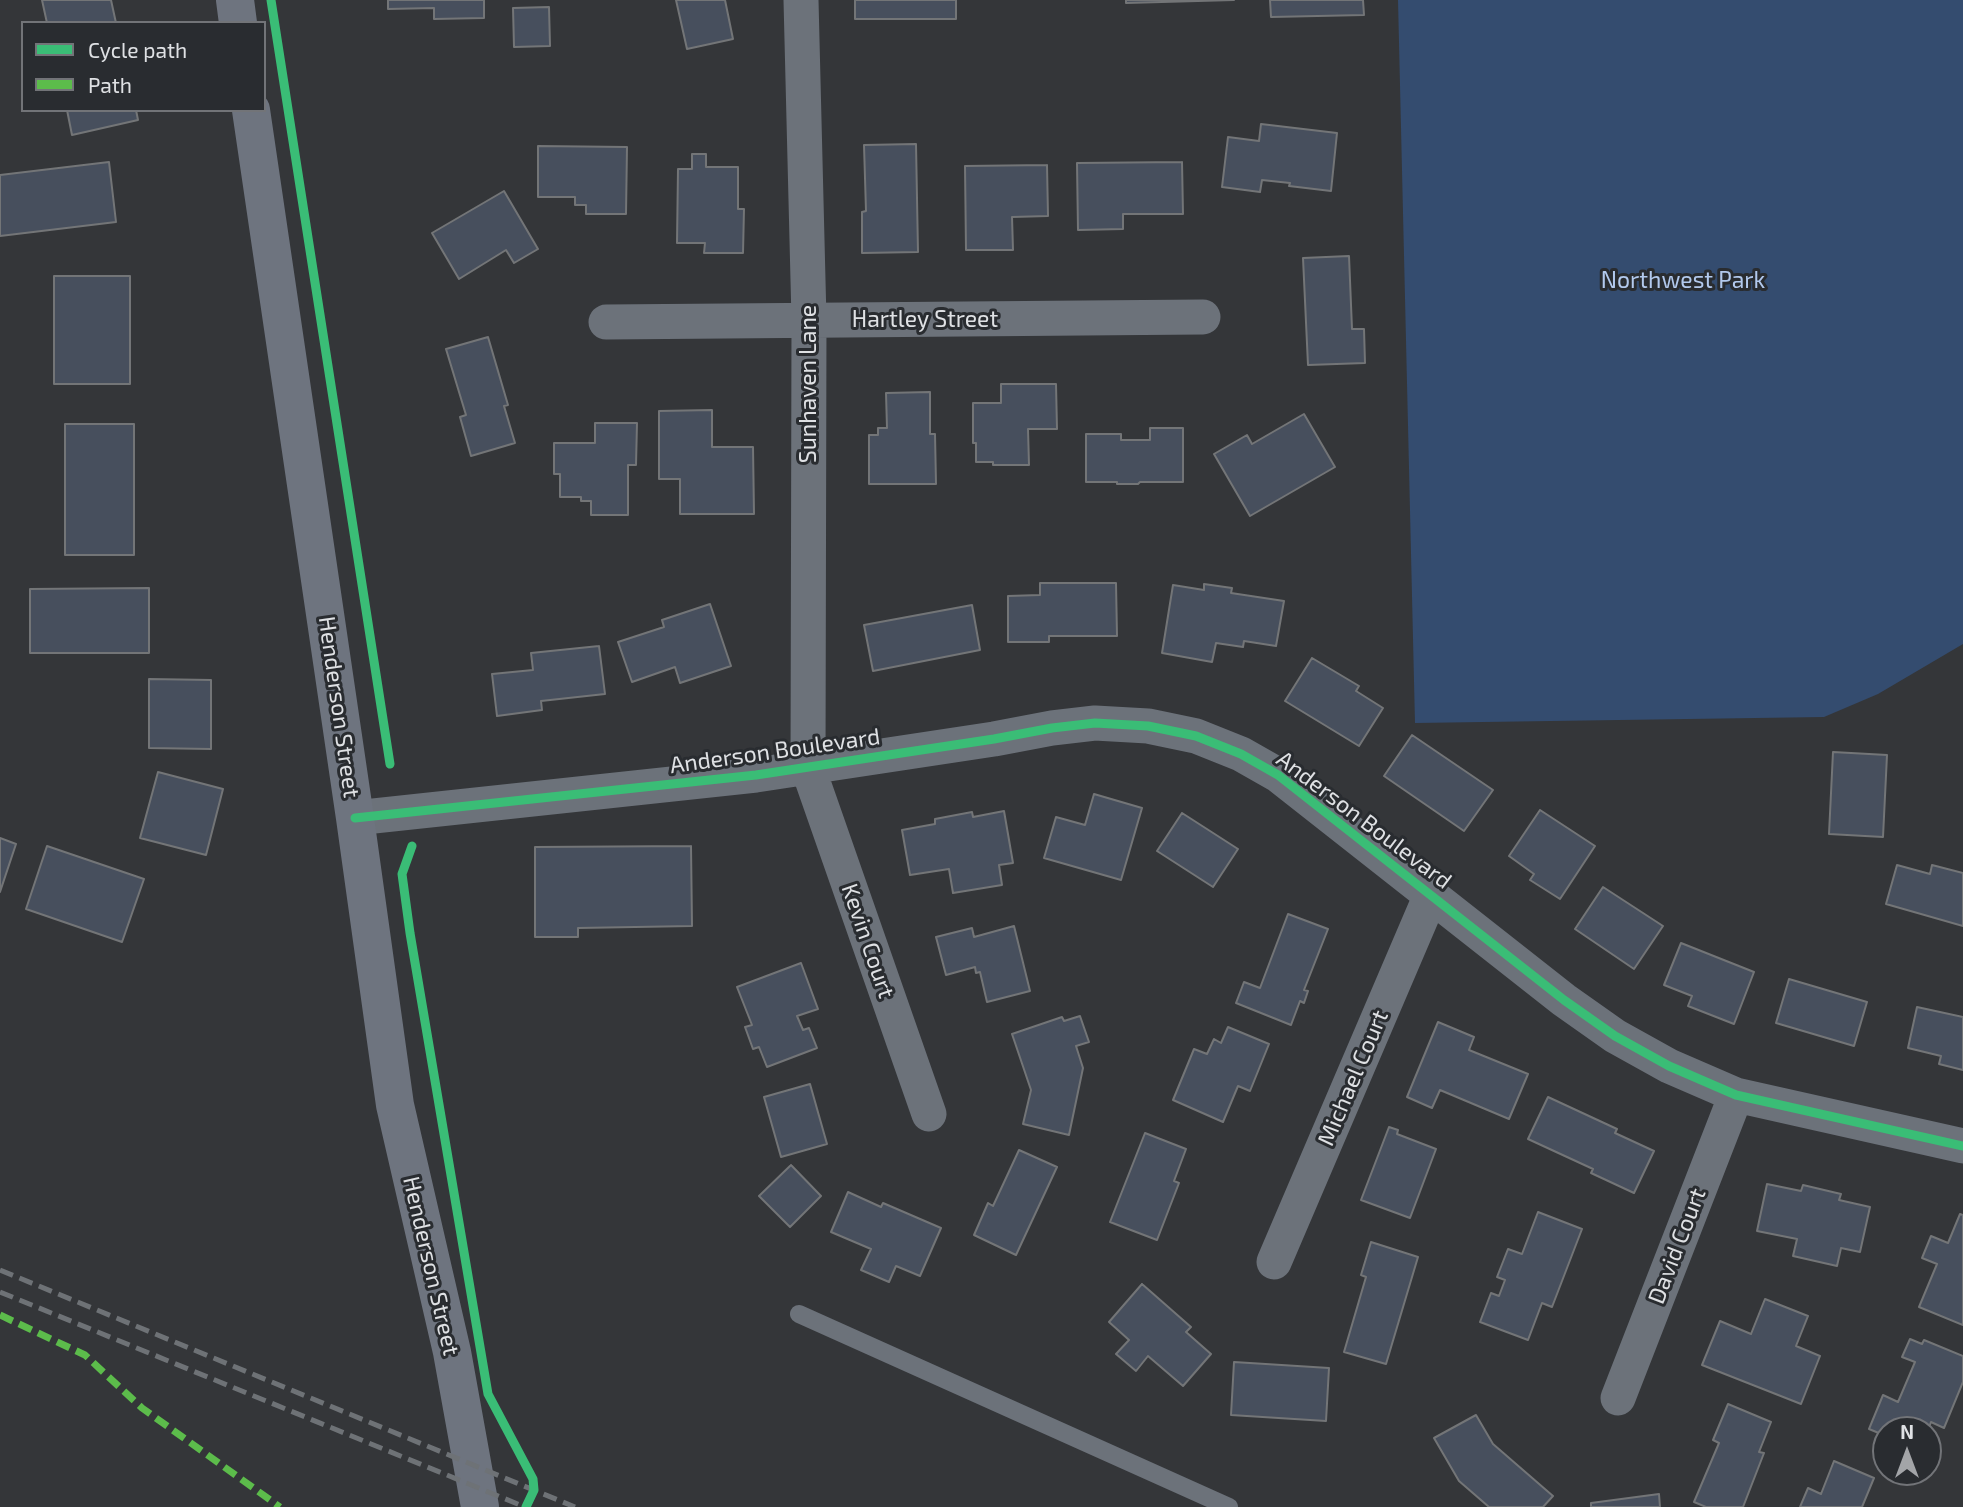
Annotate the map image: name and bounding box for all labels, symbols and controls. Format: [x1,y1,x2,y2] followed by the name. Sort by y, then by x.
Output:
[21,21,266,112] legend
[88,37,187,62] text: Cycle path
[88,72,132,97] text: Path
[1601,266,1765,294] park label: Northwest Park
[794,305,822,463] street label: Sunhaven Lane
[852,305,998,333] street label: Hartley Street
[313,614,365,800] street label: Henderson Street
[668,723,882,779] street label: Anderson Boulevard
[1271,745,1457,895] street label: Anderson Boulevard
[836,880,900,1002] street label: Kevin Court
[1312,1006,1394,1150] street label: Michael Court
[397,1174,465,1358] street label: Henderson Street
[1642,1184,1712,1308] street label: David Court
[1872,1416,1942,1486] north arrow
[1900,1420,1914,1443] text: N

